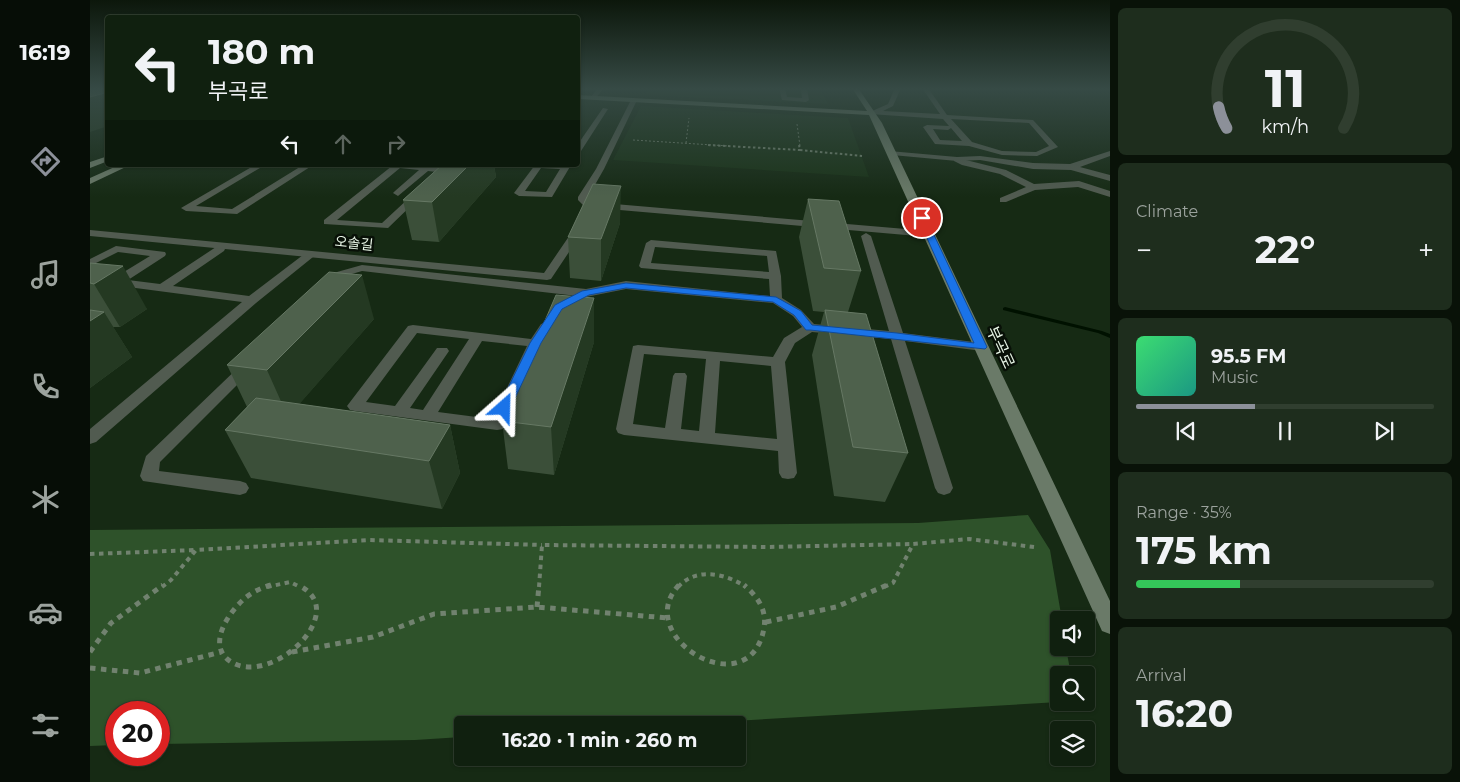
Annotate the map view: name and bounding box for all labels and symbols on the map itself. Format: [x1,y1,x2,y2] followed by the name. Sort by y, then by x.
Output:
[901,197,943,239] pin
[334,232,374,254] street label: 오솔길
[983,323,1019,371] street label: 부곡로
[477,381,529,433] position arrow
[105,701,170,766] speed limit sign: 20

